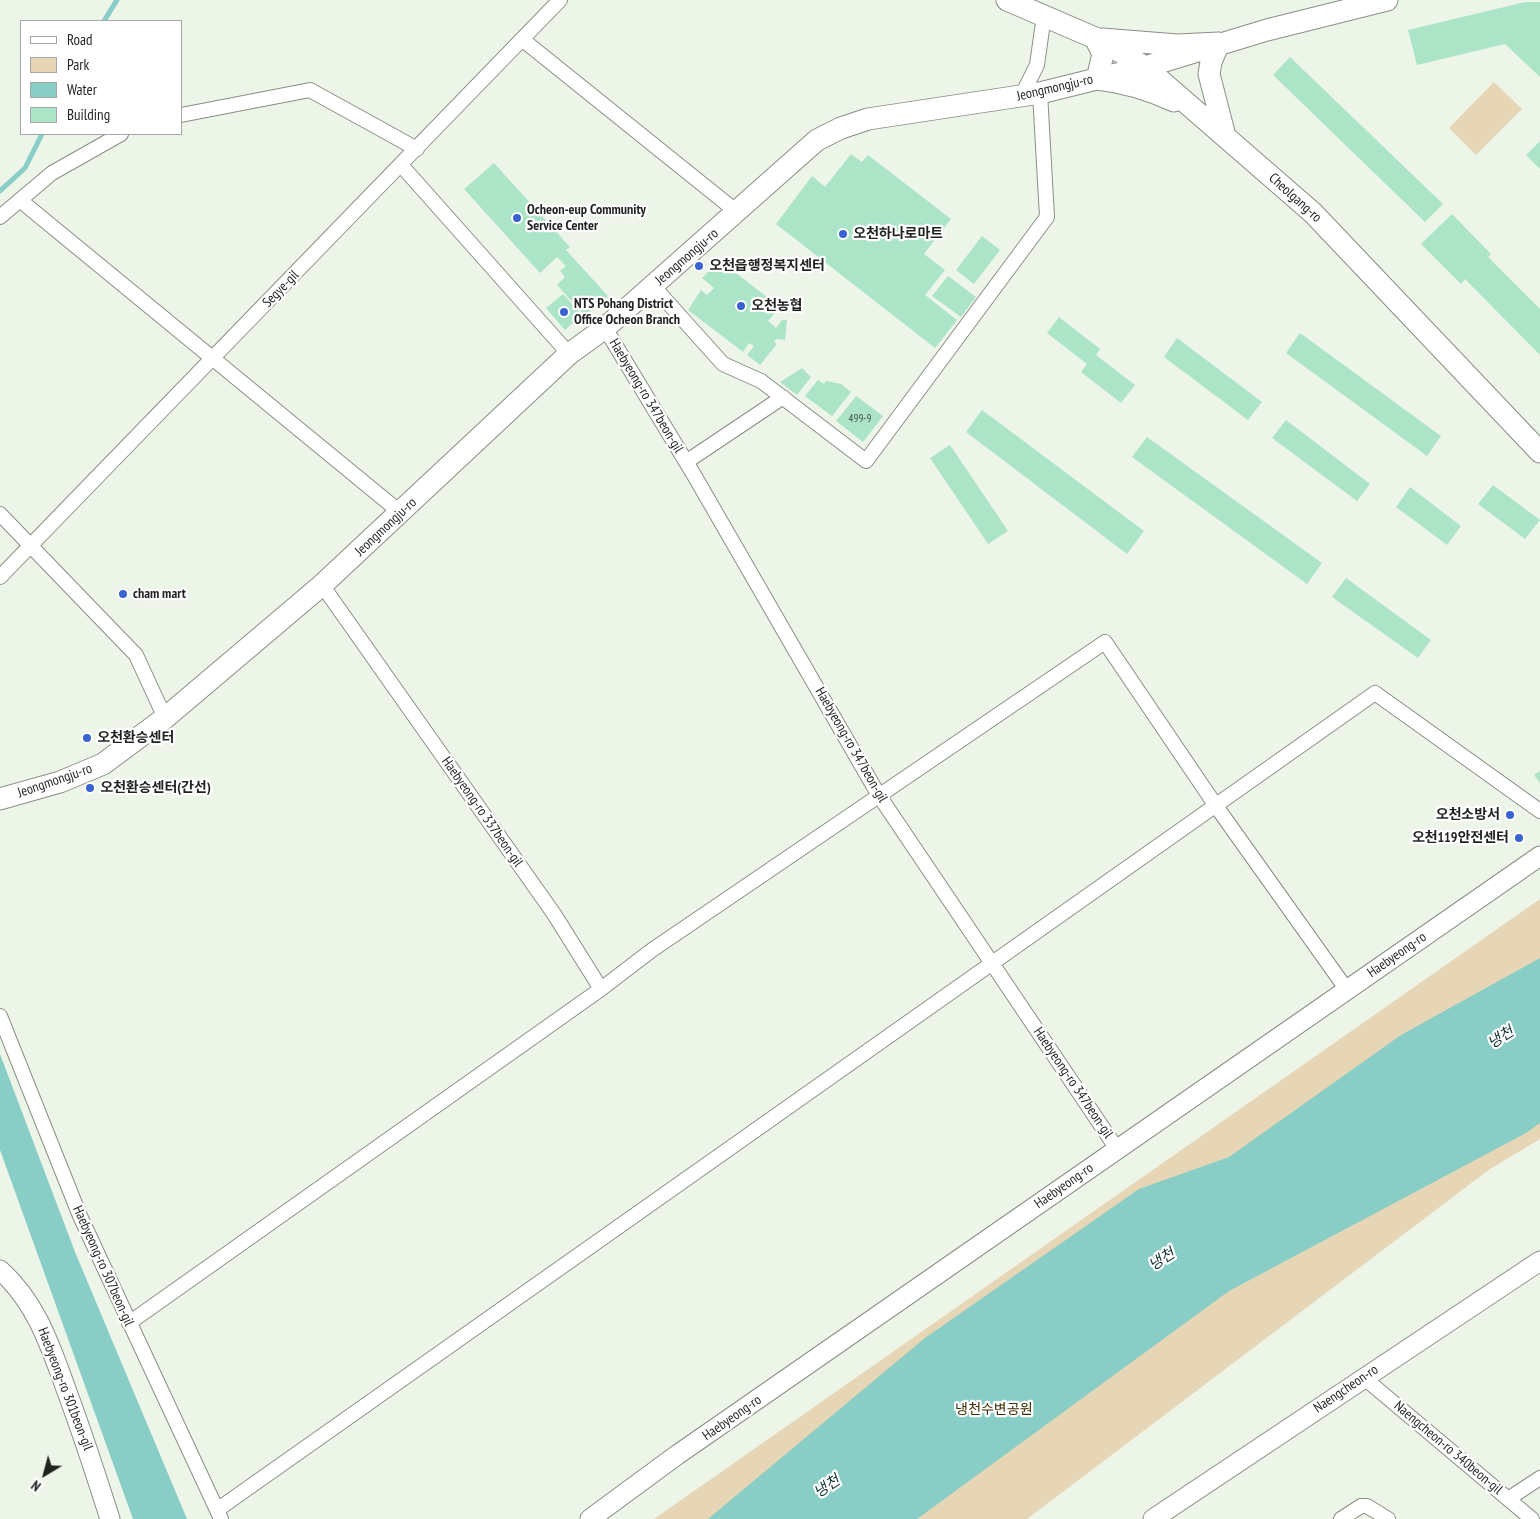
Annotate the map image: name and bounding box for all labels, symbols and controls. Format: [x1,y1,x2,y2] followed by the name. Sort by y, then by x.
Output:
[20,20,182,135] legend
[67,30,93,49] text: Road
[67,55,89,74] text: Park
[1015,71,1095,105] street label: Jeongmongju-ro
[67,80,97,99] text: Water
[67,105,110,124] text: Building
[1265,170,1325,226] street label: Cheolgang-ro
[527,202,646,234] place label: Ocheon-eup Community Service Center
[511,212,523,224] marker: Ocheon-eup Community Service Center
[652,225,722,289] street label: Jeongmongju-ro
[853,226,943,242] place label: 오천하나로마트
[837,228,849,240] marker: 오천하나로마트
[709,258,825,274] place label: 오천읍행정복지센터
[693,260,705,272] marker: 오천읍행정복지센터
[259,267,303,311] street label: Segye-gil
[574,296,680,328] place label: NTS Pohang District Office Ocheon Branch
[751,298,803,314] place label: 오천농협
[735,300,747,312] marker: 오천농협
[558,306,570,318] marker: NTS Pohang District Office Ocheon Branch
[605,336,687,456] street label: Haebyeong-ro 347beon-gil
[848,412,872,426] house number: 499-9
[352,494,420,560] street label: Jeongmongju-ro
[133,586,186,602] place label: cham mart
[117,588,129,600] marker: cham mart
[811,684,891,806] street label: Haebyeong-ro 347beon-gil
[97,730,174,746] place label: 오천환승센터
[81,732,93,744] marker: 오천환승센터
[438,754,526,870] street label: Haebyeong-ro 337beon-gil
[16,760,94,802] street label: Jeongmongju-ro
[100,780,211,796] place label: 오천환승센터(간선)
[84,782,96,794] marker: 오천환승센터(간선)
[1436,807,1500,823] place label: 오천소방서
[1504,809,1516,821] marker: 오천소방서
[1412,830,1509,846] place label: 오천119안전센터
[1513,832,1525,844] marker: 오천119안전센터
[1364,929,1430,981] street label: Haebyeong-ro
[1485,1023,1517,1053] water label: 냉천
[1030,1024,1116,1142] street label: Haebyeong-ro 347beon-gil
[1031,1160,1097,1212] street label: Haebyeong-ro
[69,1203,137,1329] street label: Haebyeong-ro 307beon-gil
[1146,1245,1178,1275] water label: 냉천
[34,1325,96,1453] street label: Haebyeong-ro 301beon-gil
[1311,1361,1381,1417] street label: Naengcheon-ro
[699,1392,765,1444] street label: Haebyeong-ro
[1390,1398,1506,1498] street label: Naengcheon-ro 340beon-gil
[955,1402,1033,1418] park label: 냉천수변공원
[20,1449,70,1499] north arrow
[811,1472,843,1502] water label: 냉천
[28,1477,44,1495] text: N

